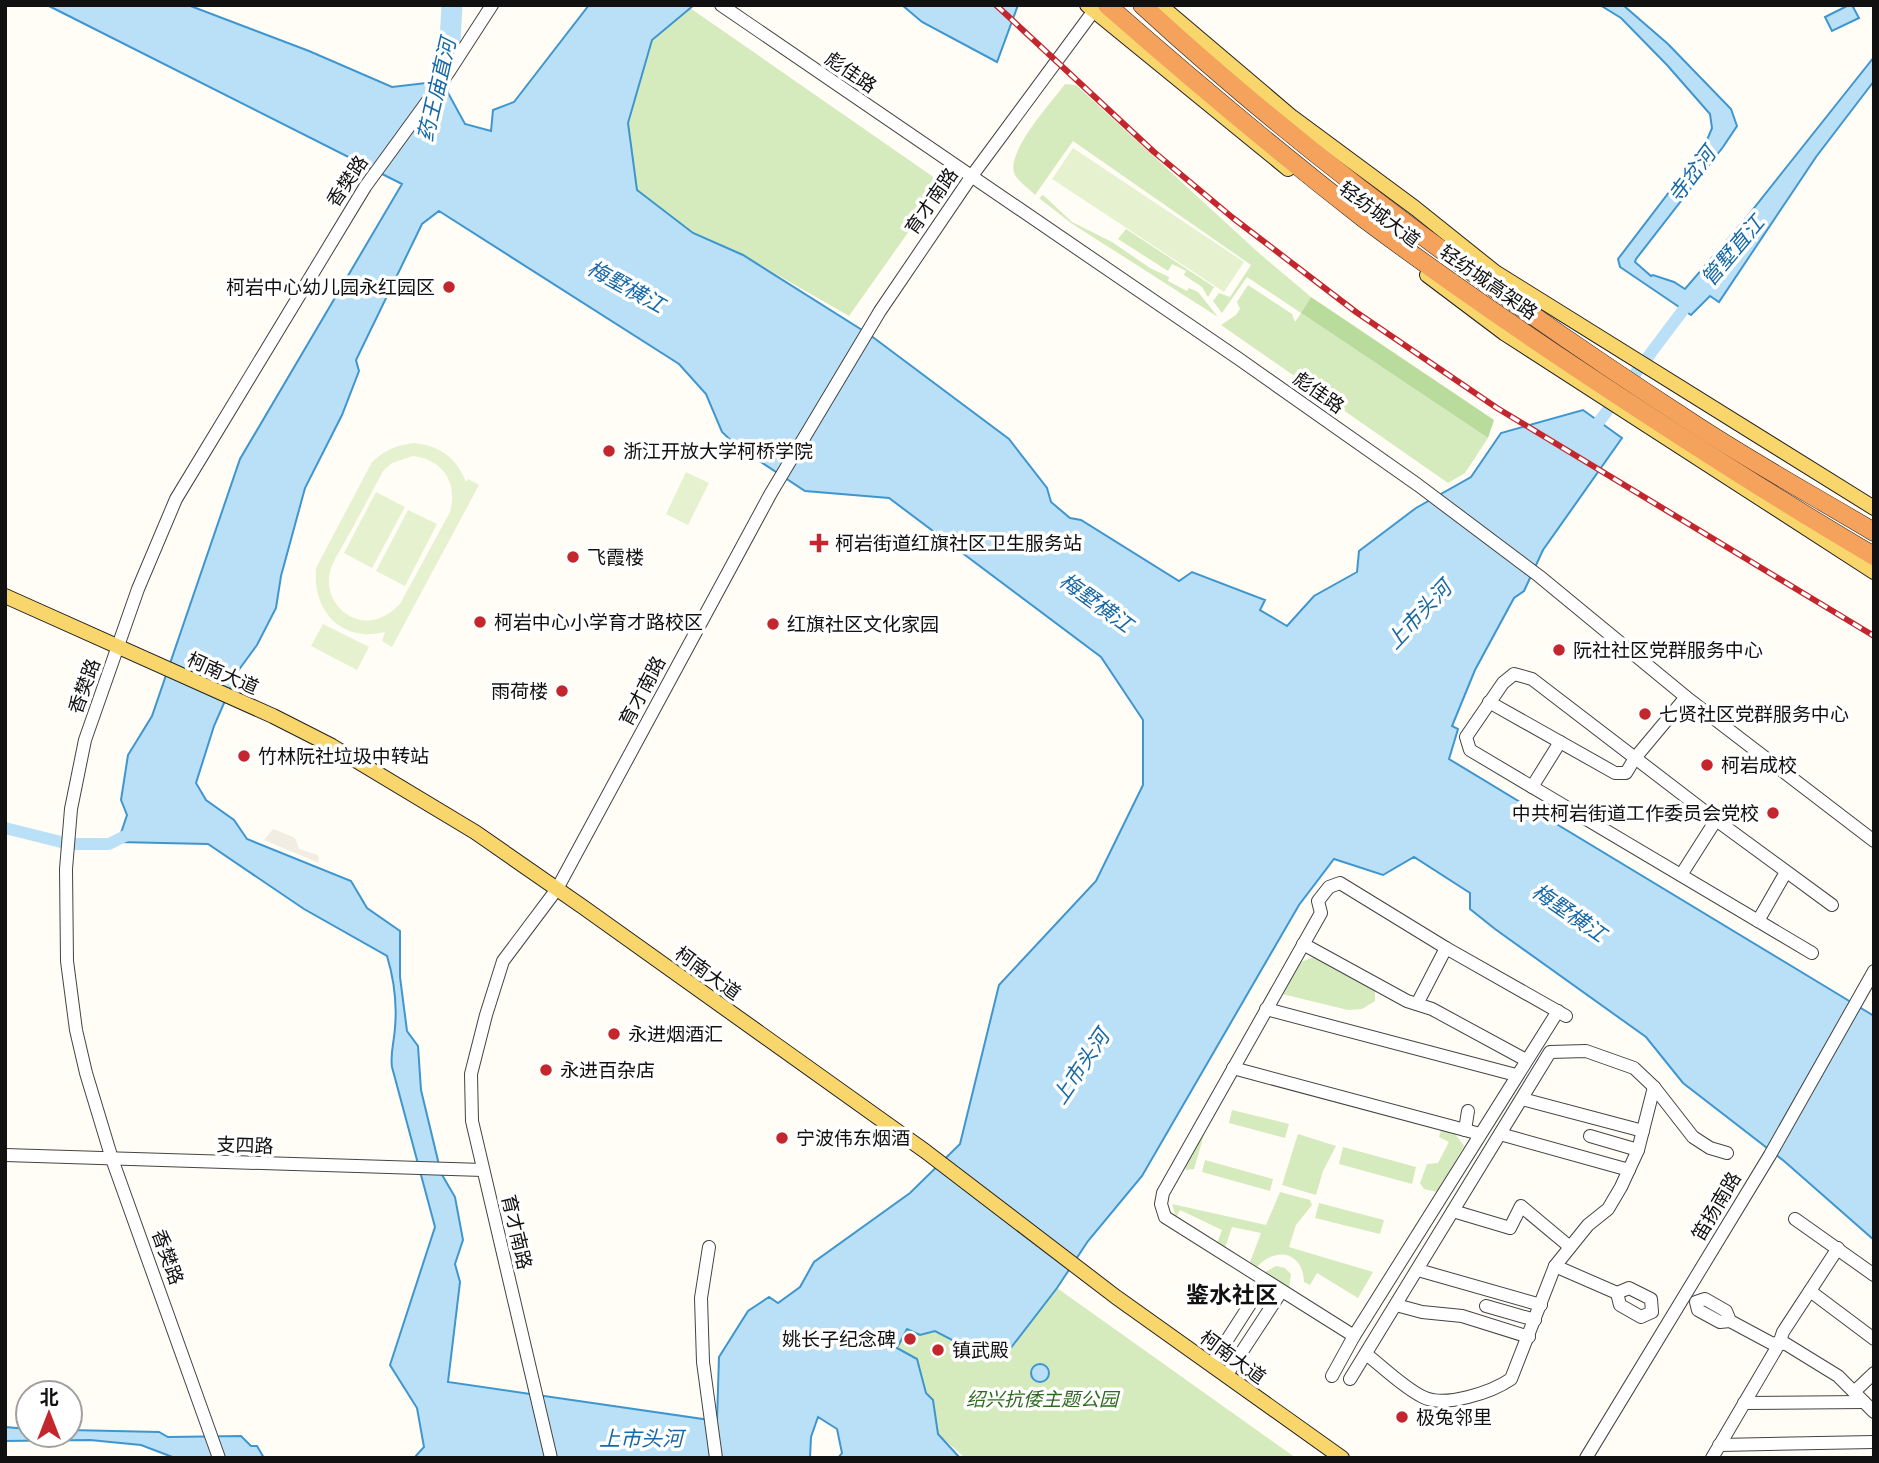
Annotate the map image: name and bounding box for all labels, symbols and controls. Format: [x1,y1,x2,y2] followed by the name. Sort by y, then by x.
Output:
[411,32,462,144] water label: 药王庙直河
[821,46,881,98] street label: 彪佳路
[1661,138,1724,208] water label: 寺岔河
[321,151,373,211] street label: 香樊路
[899,163,963,239] street label: 育才南路
[1335,176,1425,252] street label: 轻纺城大道
[1695,208,1771,292] water label: 管墅直江
[1435,239,1543,325] street label: 轻纺城高架路
[583,254,672,320] water label: 梅墅横江
[226,275,435,299] place label: 柯岩中心幼儿园永红园区
[441,279,457,295] marker: 柯岩中心幼儿园永红园区
[1289,366,1349,418] street label: 彪佳路
[623,439,813,463] place label: 浙江开放大学柯桥学院
[601,443,617,459] marker: 浙江开放大学柯桥学院
[835,531,1082,555] place label: 柯岩街道红旗社区卫生服务站
[809,533,829,553] marker: 柯岩街道红旗社区卫生服务站
[587,545,644,569] place label: 飞霞楼
[565,549,581,565] marker: 飞霞楼
[1054,566,1140,639] water label: 梅墅横江
[1379,571,1460,655] water label: 上市头河
[494,610,703,634] place label: 柯岩中心小学育才路校区
[787,612,939,636] place label: 红旗社区文化家园
[472,614,488,630] marker: 柯岩中心小学育才路校区
[765,616,781,632] marker: 红旗社区文化家园
[1573,638,1763,662] place label: 阮社社区党群服务中心
[1551,642,1567,658] marker: 阮社社区党群服务中心
[183,647,263,699] street label: 柯南大道
[614,652,670,730] street label: 育才南路
[63,655,105,717] street label: 香樊路
[491,679,548,703] place label: 雨荷楼
[554,683,570,699] marker: 雨荷楼
[1659,702,1849,726] place label: 七贤社区党群服务中心
[1637,706,1653,722] marker: 七贤社区党群服务中心
[258,744,429,768] place label: 竹林阮社垃圾中转站
[236,748,252,764] marker: 竹林阮社垃圾中转站
[1721,753,1797,777] place label: 柯岩成校
[1699,757,1715,773] marker: 柯岩成校
[1512,801,1759,825] place label: 中共柯岩街道工作委员会党校
[1765,805,1781,821] marker: 中共柯岩街道工作委员会党校
[1527,877,1614,949] water label: 梅墅横江
[670,941,746,1005] street label: 柯南大道
[1045,1020,1118,1109] water label: 上市头河
[628,1022,723,1046] place label: 永进烟酒汇
[606,1026,622,1042] marker: 永进烟酒汇
[560,1058,655,1082] place label: 永进百杂店
[538,1062,554,1078] marker: 永进百杂店
[796,1126,910,1150] place label: 宁波伟东烟酒
[774,1130,790,1146] marker: 宁波伟东烟酒
[216,1132,274,1158] street label: 支四路
[1686,1167,1746,1245] street label: 笛扬南路
[497,1192,537,1272] street label: 育才南路
[147,1226,189,1288] street label: 香樊路
[1186,1279,1278,1309] district label: 鉴水社区
[1195,1325,1271,1389] street label: 柯南大道
[782,1327,896,1351] place label: 姚长子纪念碑
[902,1331,918,1347] marker: 姚长子纪念碑
[952,1338,1009,1362] place label: 镇武殿
[930,1342,946,1358] marker: 镇武殿
[14,1379,84,1449] north arrow
[39,1385,59,1409] text: 北
[966,1387,1121,1411] park label: 绍兴抗倭主题公园
[1416,1405,1492,1429] place label: 极兔邻里
[1394,1409,1410,1425] marker: 极兔邻里
[599,1424,687,1452] water label: 上市头河

